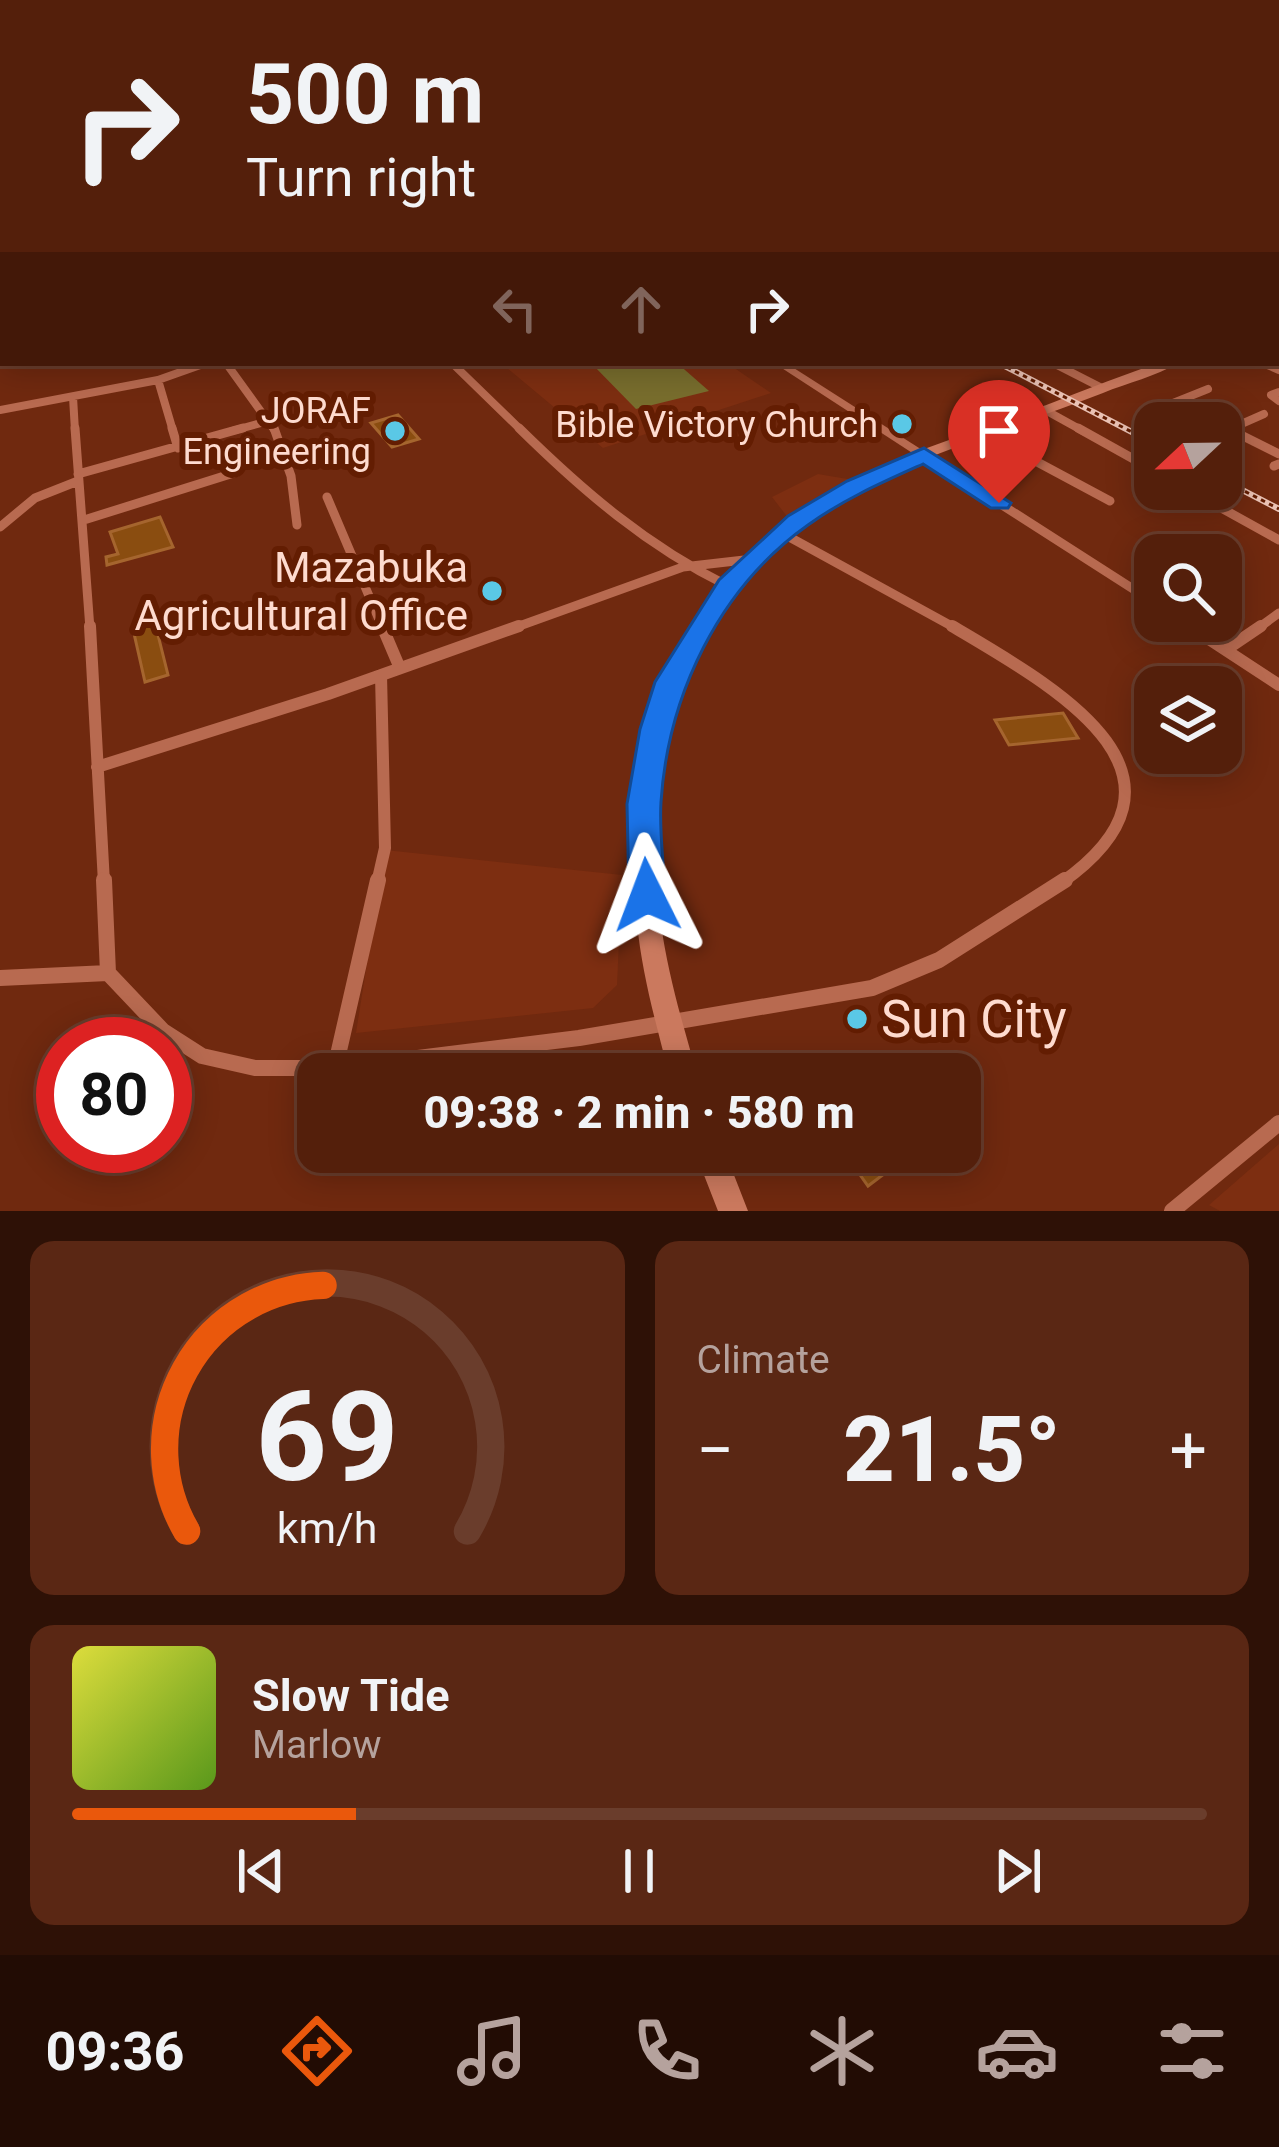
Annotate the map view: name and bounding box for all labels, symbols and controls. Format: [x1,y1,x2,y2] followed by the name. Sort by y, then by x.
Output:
[246,45,484,144] text: 500 m
[48,48,204,204] icon: right
[246,146,476,209] text: Turn right
[482,276,548,342] icon: left
[608,276,674,342] icon: ahead
[734,276,800,342] icon: right
[948,380,1050,503] pin
[183,390,371,473] place label: JORAF Engineering
[966,398,1032,464] icon: arrive
[1134,402,1242,510] north arrow
[1134,402,1242,774] map controls
[555,404,878,446] place label: Bible Victory Church
[889,411,915,437] marker: Bible Victory Church
[382,418,408,444] marker: JORAF Engineering
[1134,534,1242,642] button: search
[134,543,468,640] place label: Mazabuka Agricultural Office
[479,578,505,604] marker: Mazabuka Agricultural Office
[1134,666,1242,774] button: layers
[584,832,710,958] position arrow
[881,990,1067,1049] place label: Sun City
[844,1006,870,1032] marker: Sun City
[36,1017,192,1173] speed limit sign: 80
[423,1086,855,1139] text: 09:38 · 2 min · 580 m
[697,1337,830,1383] text: Climate
[256,1364,399,1510] text: 69
[843,1398,1061,1503] text: 21.5°
[697,1412,734,1489] text: −
[1170,1412,1207,1489] text: +
[277,1503,378,1553] text: km/h
[252,1669,450,1722] text: Slow Tide
[252,1722,382,1768] text: Marlow
[228,1838,294,1904] icon: previous
[606,1838,672,1904] icon: pause
[985,1838,1051,1904] icon: next
[275,2009,359,2093] icon: directions
[450,2009,534,2093] icon: music
[625,2009,709,2093] icon: phone
[800,2009,884,2093] icon: climate
[975,2009,1059,2093] icon: car
[1150,2009,1234,2093] icon: filters
[45,2020,185,2083] text: 09:36

